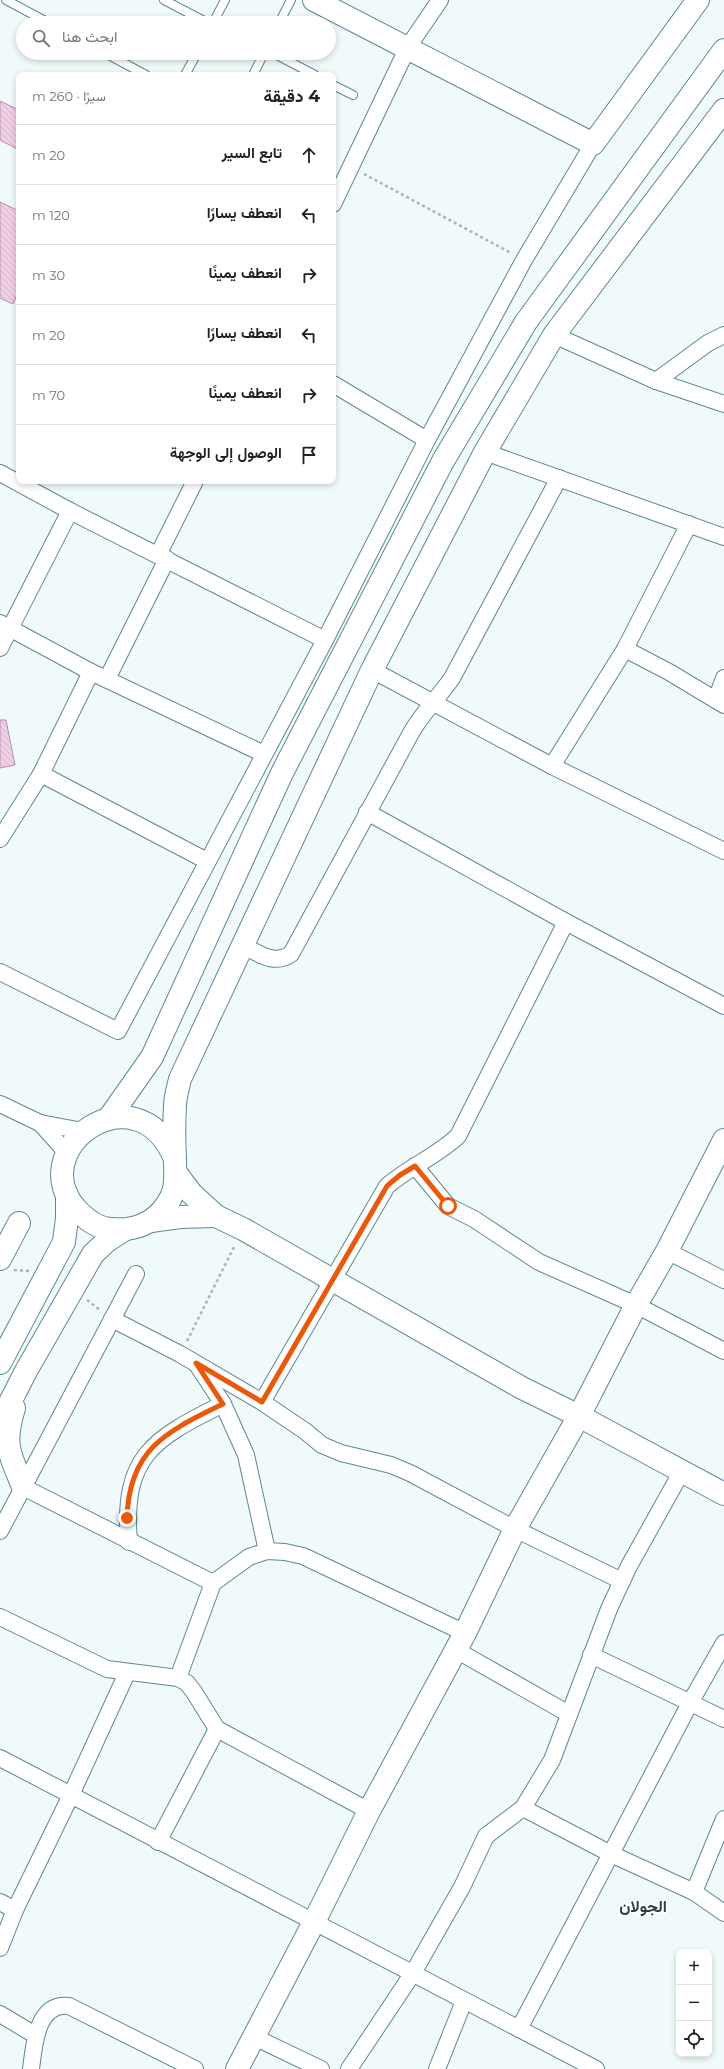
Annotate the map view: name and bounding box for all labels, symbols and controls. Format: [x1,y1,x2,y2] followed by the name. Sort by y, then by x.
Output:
[16,16,336,60] search box
[30,27,52,49] icon: search
[62,27,117,46] text: ابحث هنا
[263,86,320,106] text: 4 دقيقة
[32,88,106,104] text: سيرًا · 260 m
[222,143,282,162] text: تابع السير
[298,144,320,166] icon: ahead
[32,147,65,163] text: 20 m
[207,203,282,222] text: انعطف يسارًا
[298,204,320,226] icon: left
[32,207,70,223] text: 120 m
[209,263,282,282] text: انعطف يمينًا
[298,264,320,286] icon: right
[32,267,65,283] text: 30 m
[207,323,282,342] text: انعطف يسارًا
[298,324,320,346] icon: left
[32,327,65,343] text: 20 m
[209,383,282,402] text: انعطف يمينًا
[298,384,320,406] icon: right
[32,387,65,403] text: 70 m
[170,443,282,462] text: الوصول إلى الوجهة
[298,444,320,466] icon: arrive
[439,1197,457,1215] route start
[118,1509,136,1527] route end
[619,1897,667,1917] district label: الجولان
[676,1949,712,2057] map controls
[676,1949,712,1985] button: +
[676,1985,712,2021] button: −
[676,2021,712,2057] button: locate

